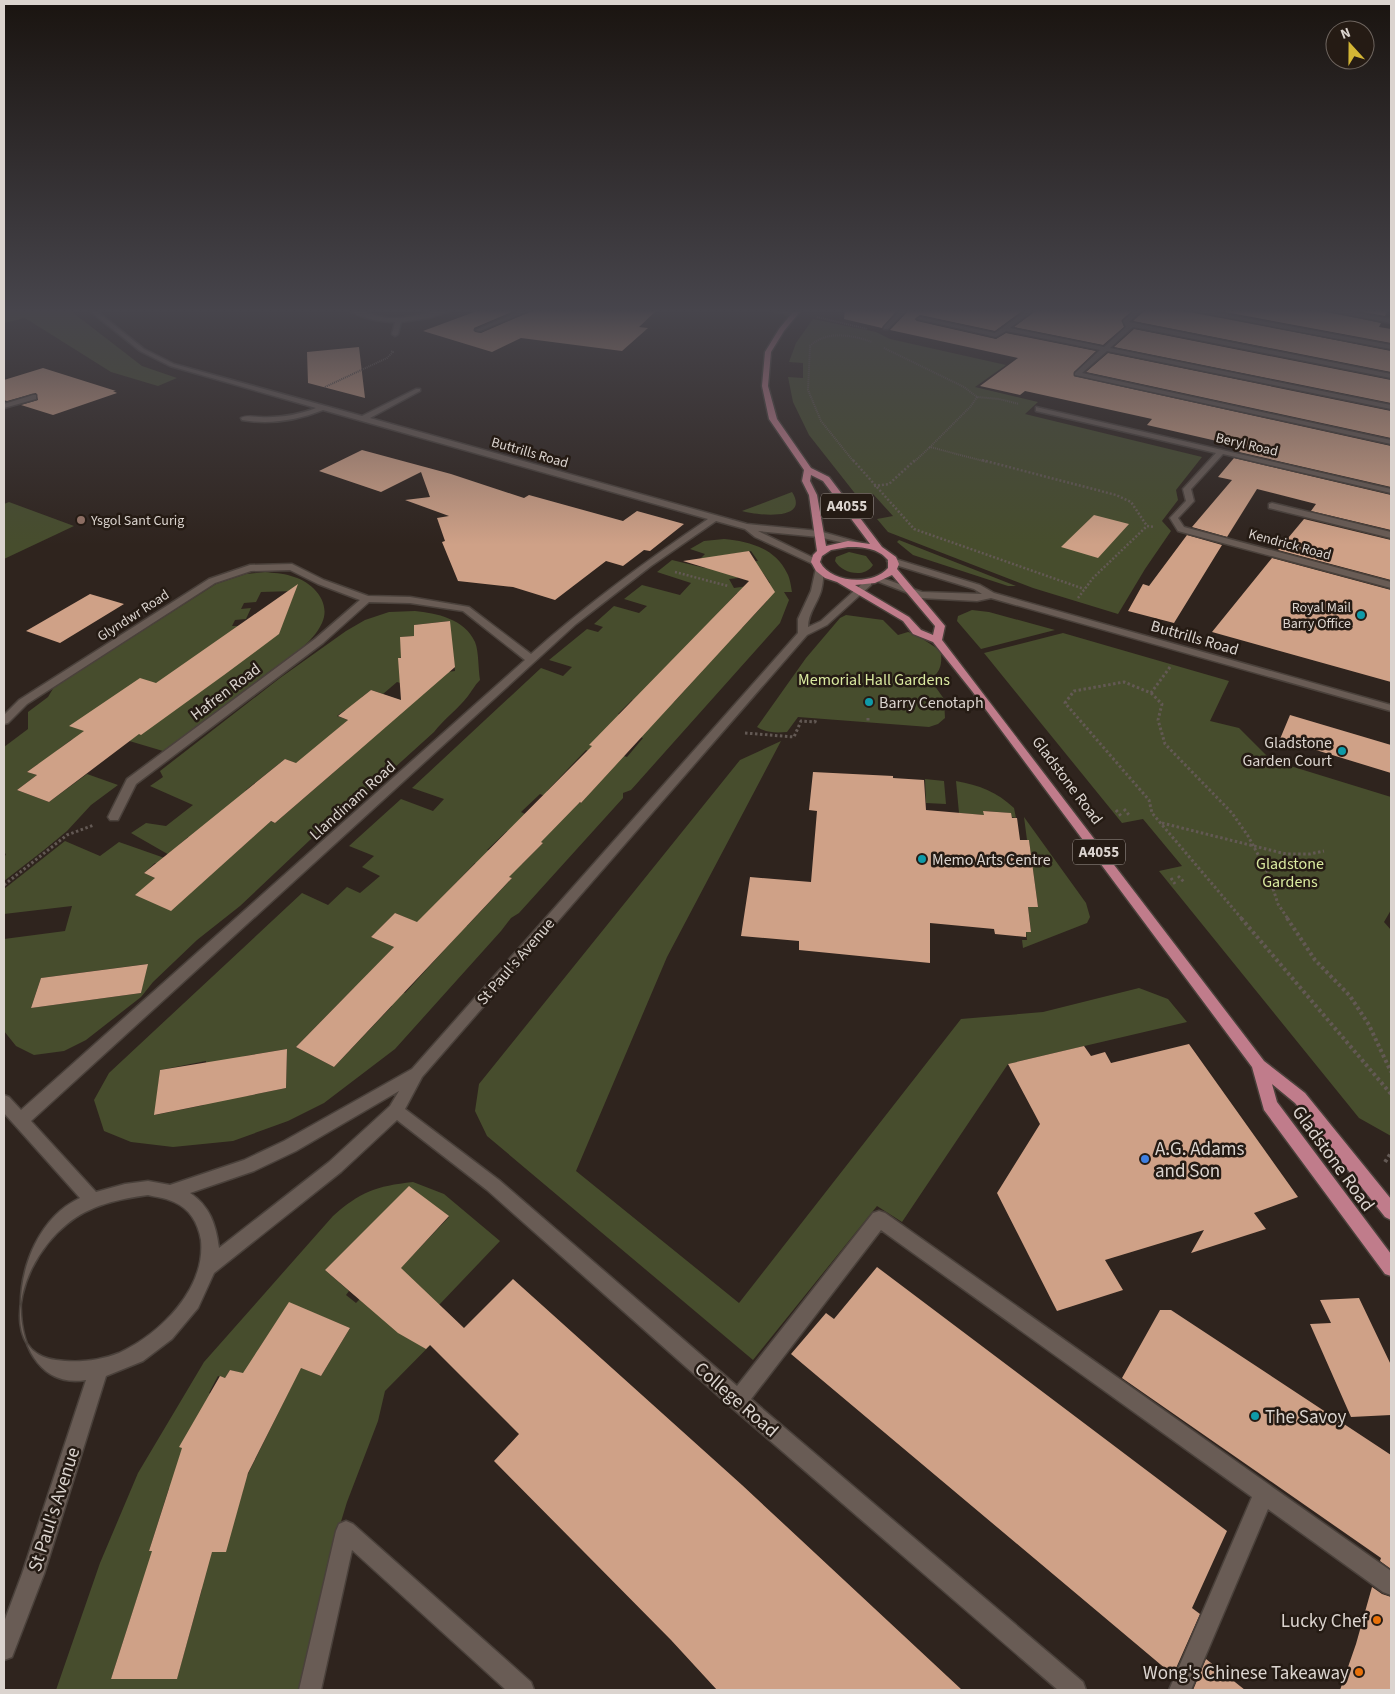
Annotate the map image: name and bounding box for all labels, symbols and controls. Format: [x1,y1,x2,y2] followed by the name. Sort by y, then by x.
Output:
[1325,20,1375,70] north arrow
[1338,23,1354,45] text: N
[1214,428,1280,462] street label: Beryl Road
[489,432,571,473] street label: Buttrills Road
[821,494,873,518] road number: A4055
[90,511,184,531] place label: Ysgol Sant Curig
[75,514,87,526] marker: Ysgol Sant Curig
[1246,524,1333,566] street label: Kendrick Road
[94,585,173,647] street label: Glyndwr Road
[1282,598,1351,634] place label: Royal Mail Barry Office
[1355,609,1367,621] marker: Royal Mail Barry Office
[1148,615,1241,661] street label: Buttrills Road
[186,658,265,725] street label: Hafren Road
[798,669,950,691] park label: Memorial Hall Gardens
[879,692,984,714] place label: Barry Cenotaph
[863,696,875,708] marker: Barry Cenotaph
[1027,732,1108,829] street label: Gladstone Road
[1242,732,1333,772] place label: Gladstone Garden Court
[1336,745,1348,757] marker: Gladstone Garden Court
[305,756,401,845] street label: Llandinam Road
[1073,840,1125,864] road number: A4055
[932,849,1051,871] place label: Memo Arts Centre
[916,853,928,865] marker: Memo Arts Centre
[1256,853,1324,893] park label: Gladstone Gardens
[472,913,560,1010] street label: St Paul's Avenue
[1285,1100,1380,1217] street label: Gladstone Road
[1155,1136,1244,1185] place label: A.G. Adams and Son
[1139,1153,1151,1165] marker: A.G. Adams and Son
[688,1356,784,1444] street label: College Road
[1265,1404,1346,1431] place label: The Savoy
[1249,1410,1261,1422] marker: The Savoy
[22,1444,87,1575] street label: St Paul's Avenue
[1281,1608,1368,1635] place label: Lucky Chef
[1371,1614,1383,1626] marker: Lucky Chef
[1143,1660,1349,1687] place label: Wong's Chinese Takeaway
[1353,1666,1365,1678] marker: Wong's Chinese Takeaway

